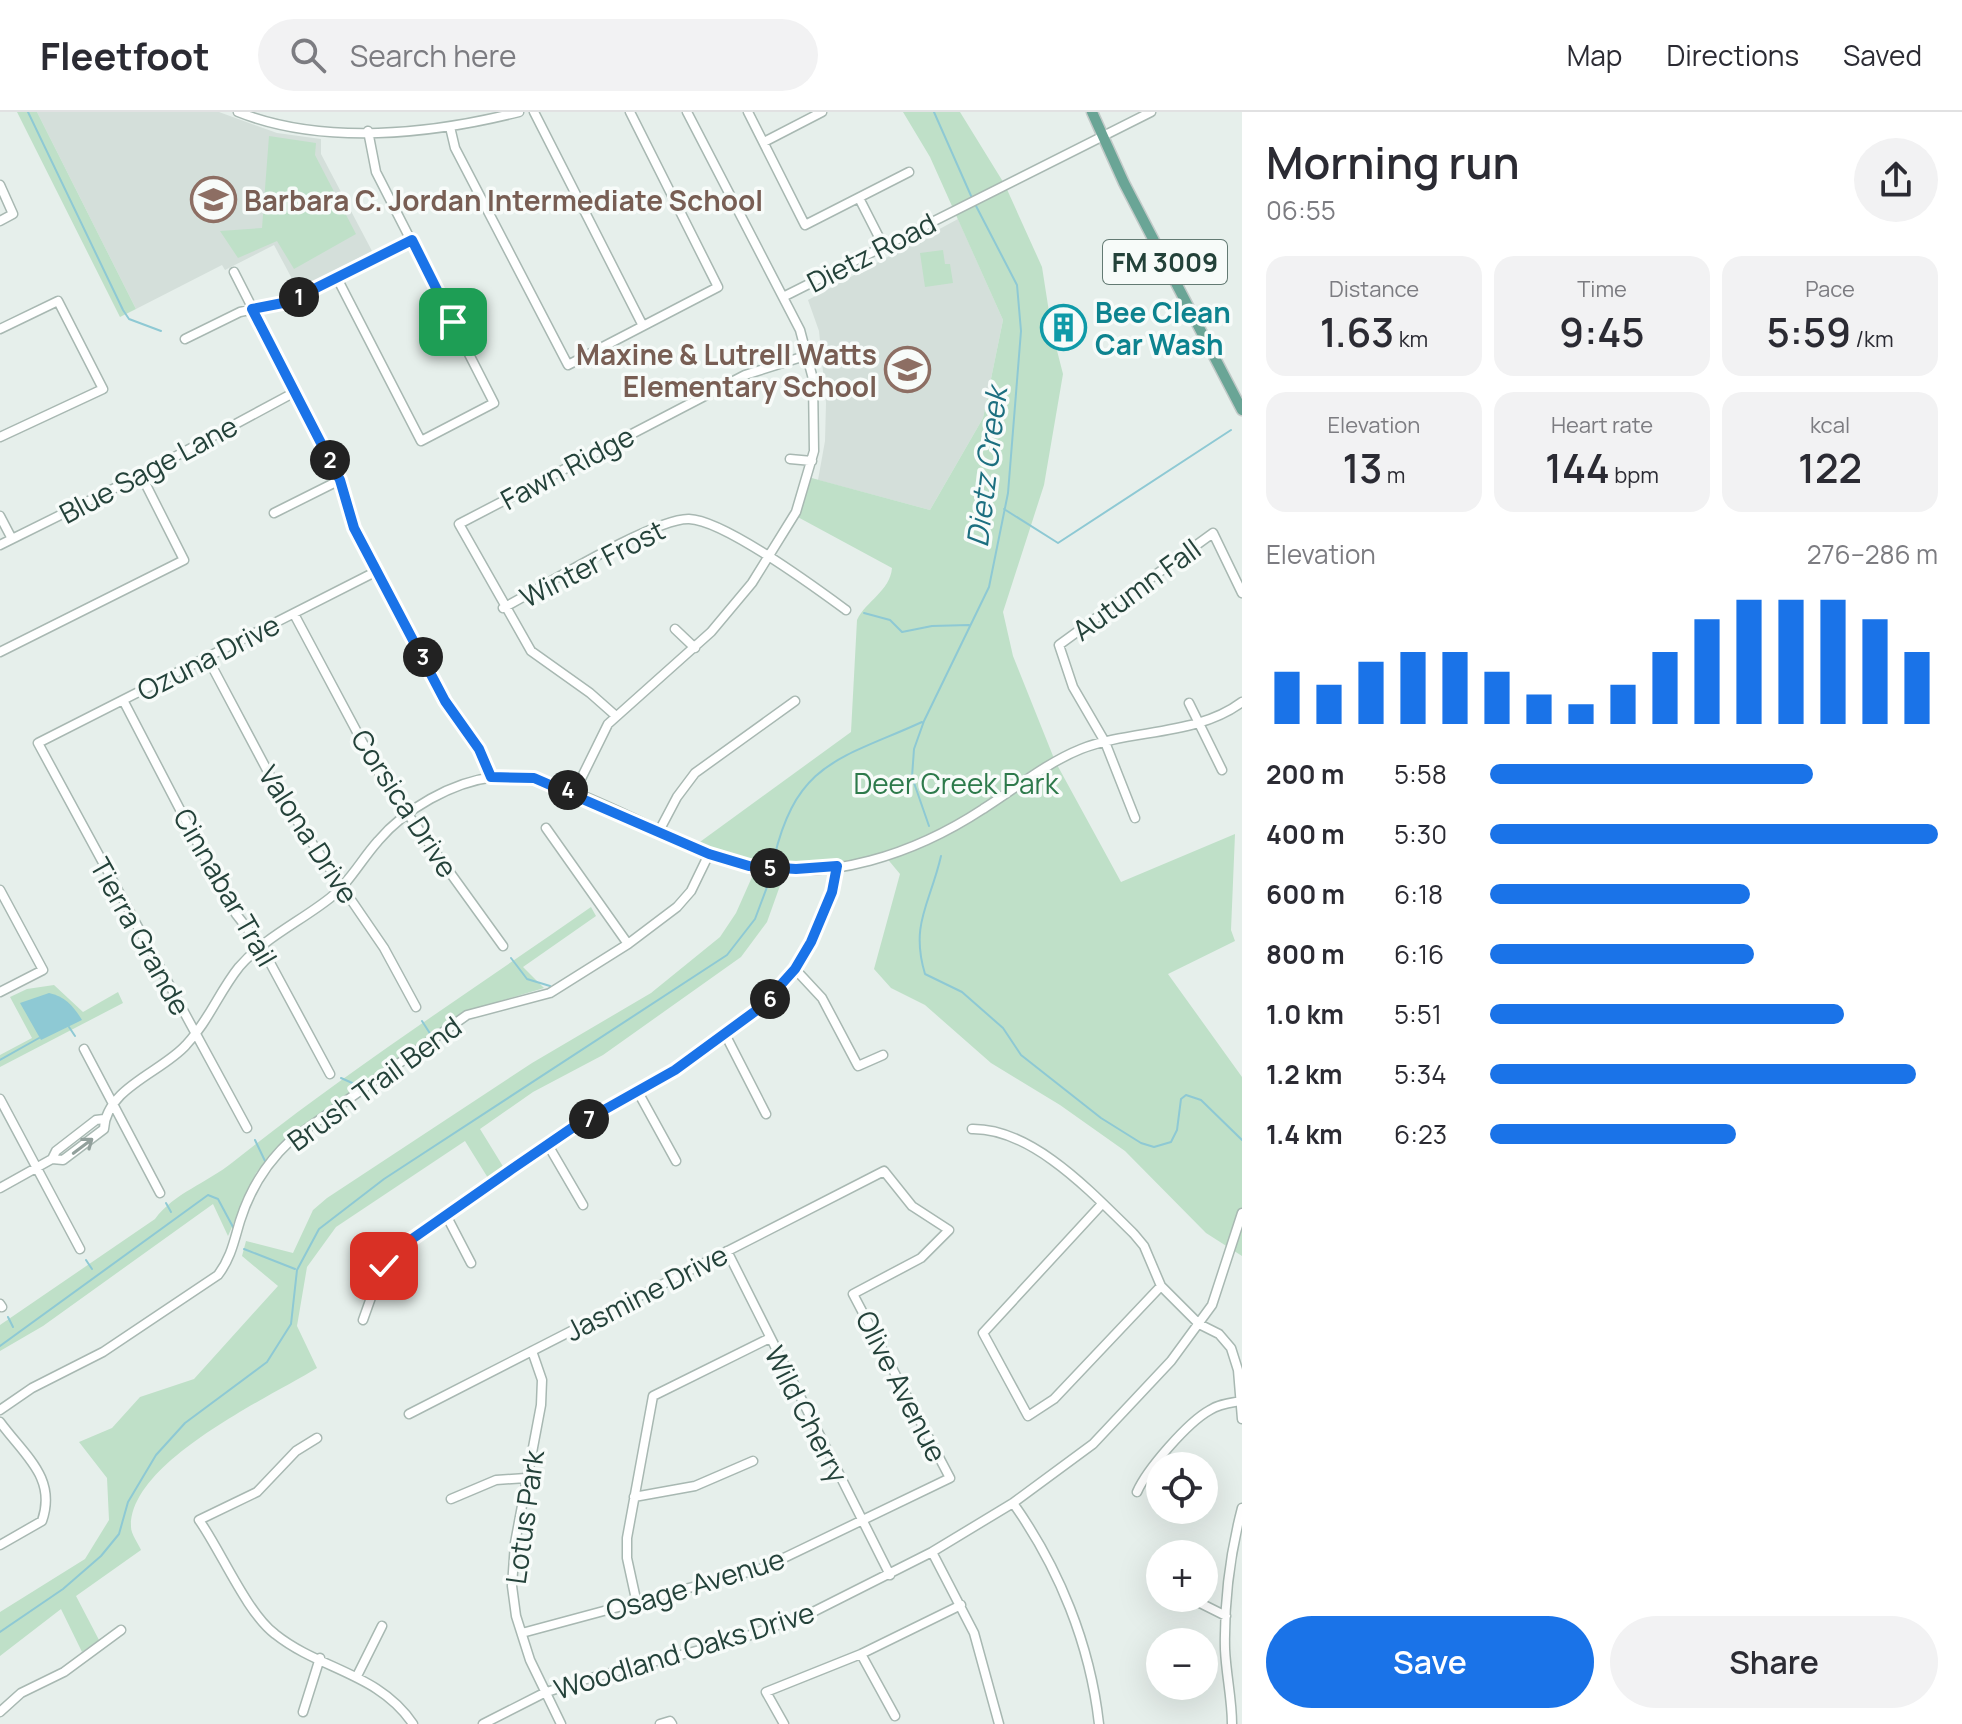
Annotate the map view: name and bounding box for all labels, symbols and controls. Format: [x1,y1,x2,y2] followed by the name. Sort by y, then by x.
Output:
[258,19,818,91] search box
[40,29,210,81] text: Fleetfoot
[286,33,330,77] icon: search
[350,35,517,76] text: Search here
[1567,36,1622,74] text: Map
[1666,36,1799,74] text: Directions
[1843,36,1922,74] text: Saved
[1266,132,1520,192] text: Morning run
[1854,138,1938,222] button: share
[189,176,237,224] school or university icon: Barbara C. Jordan Intermediate School
[244,181,763,219] place label: Barbara C. Jordan Intermediate School
[1266,192,1336,228] text: 06:55
[800,203,942,301] street label: Dietz Road
[1103,240,1227,284] road number: FM 3009
[1329,274,1419,304] text: Distance
[1577,274,1627,304] text: Time
[1805,274,1855,304] text: Pace
[279,277,319,317] pin: 1
[294,282,304,312] text: 1
[419,288,487,356] pin
[1095,293,1231,363] place label: Bee Clean Car Wash
[431,300,475,344] icon: arrive
[1040,304,1088,352] building icon: Bee Clean Car Wash
[1320,304,1394,359] text: 1.63
[1559,304,1645,359] text: 9:45
[1766,304,1851,359] text: 5:59
[1394,324,1428,354] text: km
[1851,324,1894,354] text: /km
[576,335,877,405] place label: Maxine & Lutrell Watts Elementary School
[884,346,932,394] school or university icon: Maxine & Lutrell Watts Elementary School
[956,381,1017,549] water label: Dietz Creek
[52,406,244,532] street label: Blue Sage Lane
[1328,410,1420,440] text: Elevation
[1551,410,1653,440] text: Heart rate
[1810,410,1850,440] text: kcal
[494,416,640,518] street label: Fawn Ridge
[310,440,350,480] pin: 2
[1343,440,1382,495] text: 13
[1545,440,1610,495] text: 144
[1798,440,1862,495] text: 122
[323,445,337,475] text: 2
[1382,460,1405,490] text: m
[1610,460,1659,490] text: bpm
[513,510,671,616] street label: Winter Frost
[1064,529,1208,649] street label: Autumn Fall
[1266,536,1376,572] text: Elevation
[1807,536,1938,572] text: 276–286 m
[130,605,286,709] street label: Ozuna Drive
[403,637,443,677] pin: 3
[417,642,429,672] text: 3
[343,722,467,884] street label: Corsica Drive
[1266,756,1344,792] text: 200 m
[1394,756,1447,792] text: 5:58
[250,758,368,910] street label: Valona Drive
[853,764,1060,802] park label: Deer Creek Park
[548,770,588,810] pin: 4
[561,775,575,805] text: 4
[165,801,287,973] street label: Cinnabar Trail
[1266,816,1345,852] text: 400 m
[1394,816,1447,852] text: 5:30
[750,848,790,888] pin: 5
[82,850,200,1022] street label: Tierra Grande
[764,853,776,883] text: 5
[1266,876,1345,912] text: 600 m
[1394,876,1443,912] text: 6:18
[1266,936,1345,972] text: 800 m
[1394,936,1444,972] text: 6:16
[750,979,790,1019] pin: 6
[763,984,777,1014] text: 6
[1266,996,1344,1032] text: 1.0 km
[1394,996,1442,1032] text: 5:51
[279,1007,469,1159] street label: Brush Trail Bend
[1266,1056,1342,1092] text: 1.2 km
[1394,1056,1447,1092] text: 5:34
[569,1099,609,1139] pin: 7
[583,1104,595,1134] text: 7
[1266,1116,1343,1152] text: 1.4 km
[1394,1116,1447,1152] text: 6:23
[72,1137,93,1154] one-way arrow
[350,1232,418,1300] pin
[558,1235,734,1349] street label: Jasmine Drive
[362,1244,406,1288] icon: check
[848,1304,956,1468] street label: Olive Avenue
[756,1339,858,1489] street label: Wild Cherry
[496,1447,552,1586] street label: Lotus Park
[1146,1452,1218,1700] map controls
[1146,1452,1218,1524] button: locate
[601,1539,789,1629] street label: Osage Avenue
[1146,1540,1218,1612] button: +
[549,1592,819,1708] street label: Woodland Oaks Drive
[1266,1616,1594,1708] button: Save
[1610,1616,1938,1708] button: Share
[1146,1628,1218,1700] button: −

